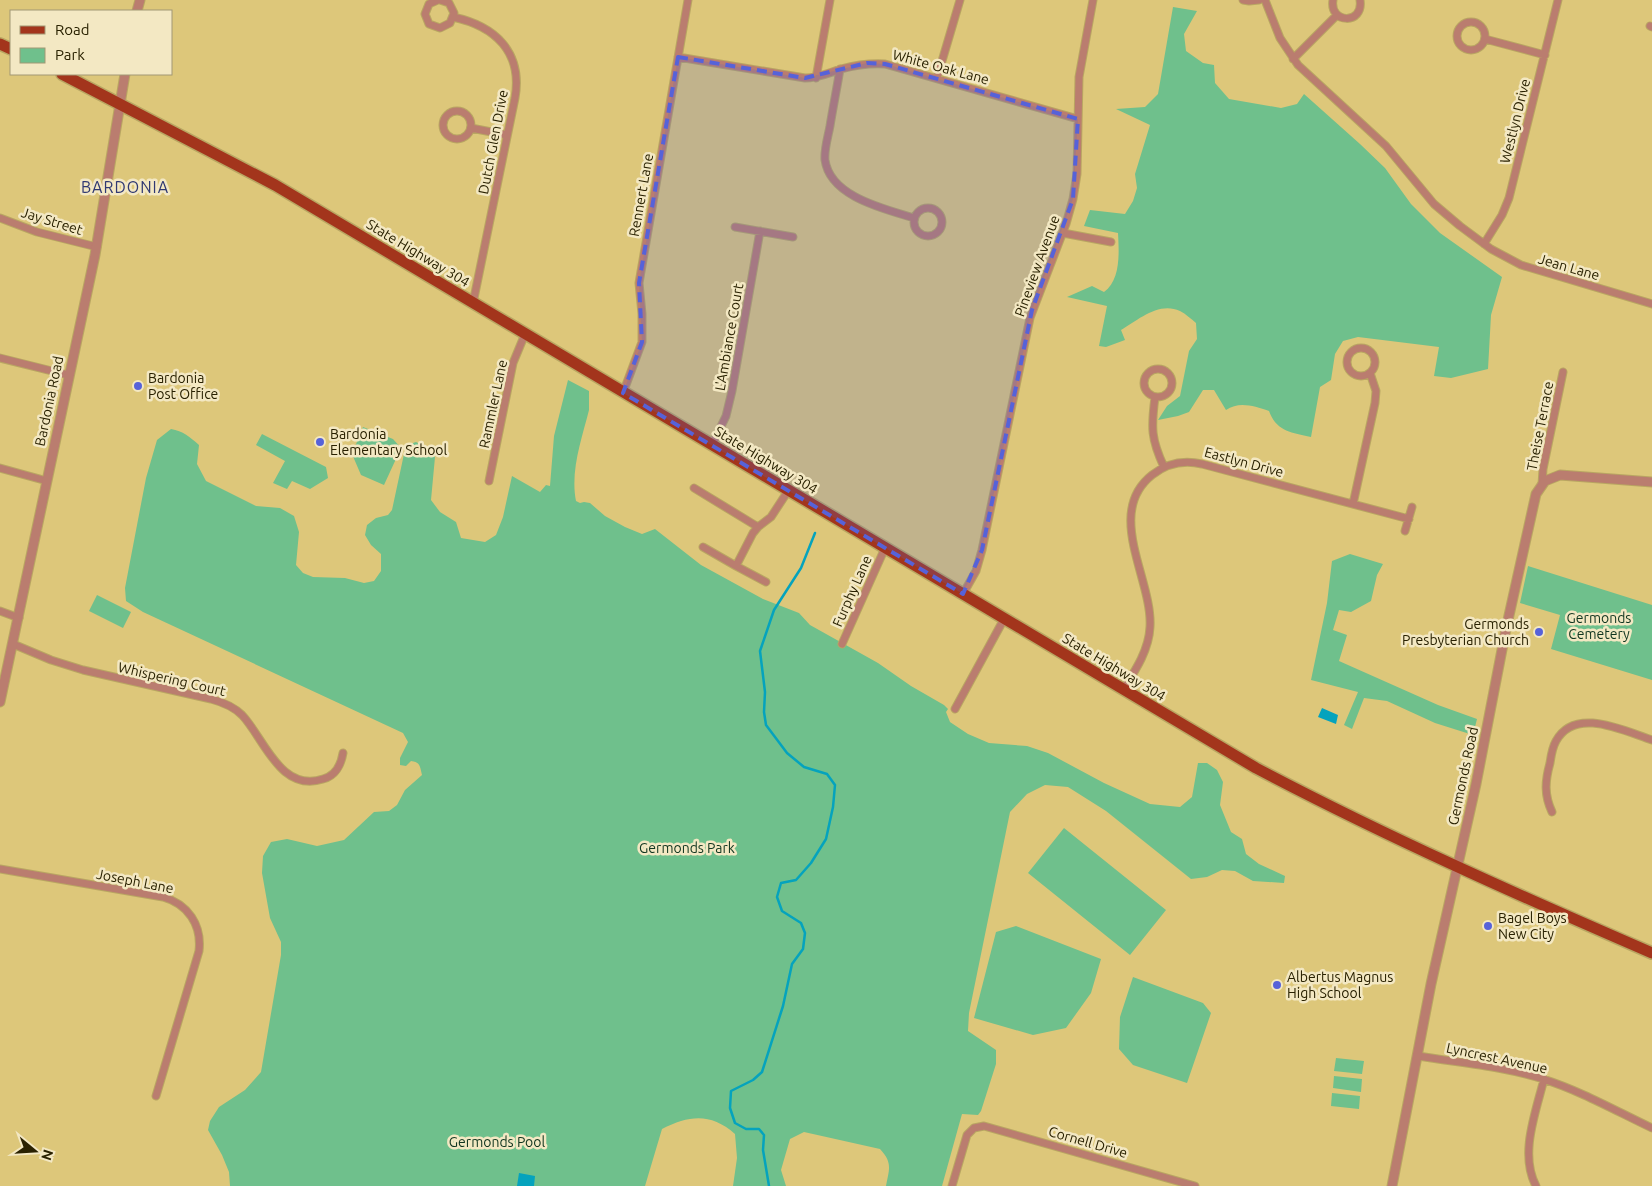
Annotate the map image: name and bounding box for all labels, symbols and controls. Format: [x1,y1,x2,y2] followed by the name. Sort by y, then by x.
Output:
[10,10,172,75] legend
[55,21,90,38] text: Road
[55,46,85,63] text: Park
[891,46,991,88] street label: White Oak Lane
[1497,77,1533,165] street label: Westlyn Drive
[475,88,511,196] street label: Dutch Glen Drive
[626,152,656,238] street label: Rennert Lane
[81,178,169,196] district label: BARDONIA
[19,204,85,238] street label: Jay Street
[1011,213,1063,319] street label: Pineview Avenue
[364,216,472,290] street label: State Highway 304
[1536,251,1602,283] street label: Jean Lane
[712,281,746,392] street label: L'Ambiance Court
[32,354,66,448] street label: Bardonia Road
[476,358,510,450] street label: Rammler Lane
[148,370,218,402] place label: Bardonia Post Office
[132,380,144,392] marker: Bardonia Post Office
[1523,380,1557,472] street label: Theise Terrace
[712,423,820,497] street label: State Highway 304
[330,426,448,458] place label: Bardonia Elementary School
[314,436,326,448] marker: Bardonia Elementary School
[1203,444,1285,480] street label: Eastlyn Drive
[829,553,875,629] street label: Furphy Lane
[1567,610,1631,642] park label: Germonds Cemetery
[1402,616,1529,648] place label: Germonds Presbyterian Church
[1533,626,1545,638] marker: Germonds Presbyterian Church
[1060,630,1168,704] street label: State Highway 304
[117,659,228,699] street label: Whispering Court
[1445,725,1481,827] street label: Germonds Road
[639,840,735,856] park label: Germonds Park
[95,866,175,896] street label: Joseph Lane
[1498,910,1567,942] place label: Bagel Boys New City
[1482,920,1494,932] marker: Bagel Boys New City
[1287,969,1393,1001] place label: Albertus Magnus High School
[1271,979,1283,991] marker: Albertus Magnus High School
[1445,1039,1549,1077] street label: Lyncrest Avenue
[1047,1123,1129,1161] street label: Cornell Drive
[10,1126,60,1176] north arrow
[449,1134,545,1150] park label: Germonds Pool
[38,1148,57,1162] text: N

